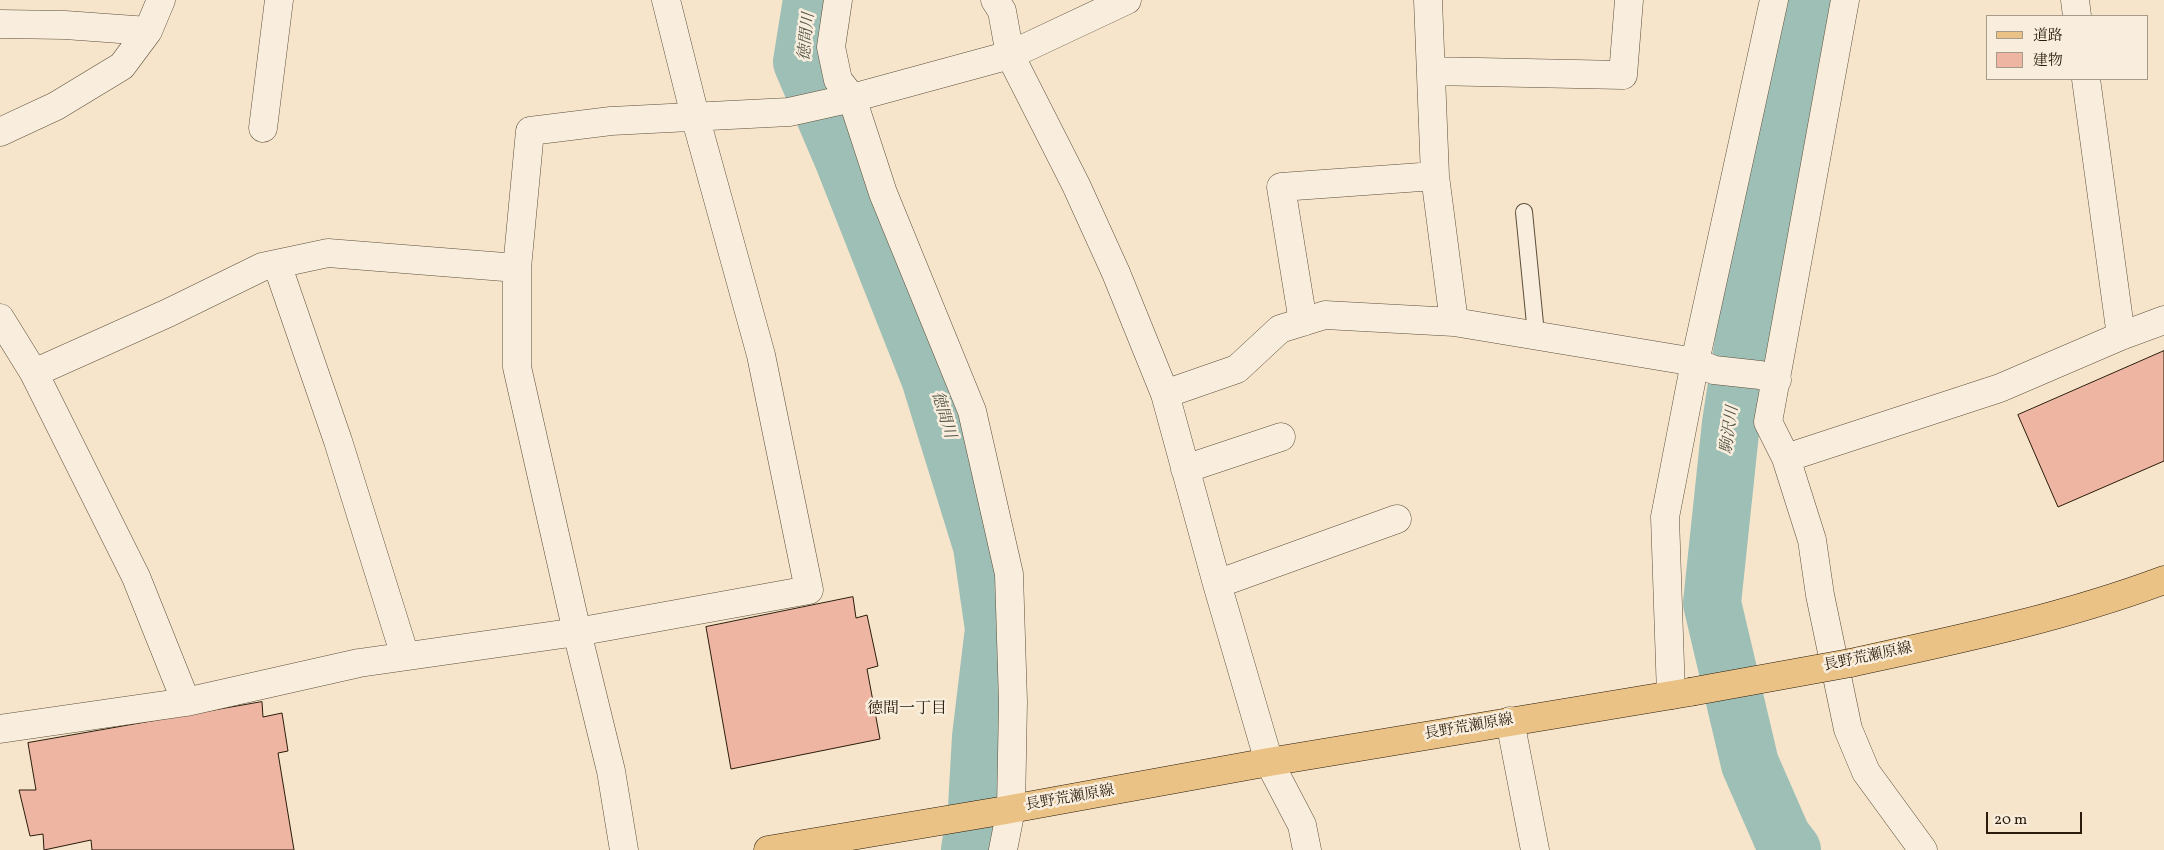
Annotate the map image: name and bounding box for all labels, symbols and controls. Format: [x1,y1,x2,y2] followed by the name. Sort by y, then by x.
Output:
[796,12,820,62] water label: 徳間川
[1986,15,2149,80] legend
[2033,26,2063,47] text: 道路
[2033,51,2063,72] text: 建物
[926,389,958,441] water label: 徳間川
[1718,405,1744,455] water label: 駒沢川
[1822,640,1914,676] street label: 長野荒瀬原線
[867,700,947,720] district label: 徳間一丁目
[1423,711,1515,745] street label: 長野荒瀬原線
[1024,782,1116,816] street label: 長野荒瀬原線
[1989,802,2085,834] scale bar
[1994,810,2027,831] text: 20 m

